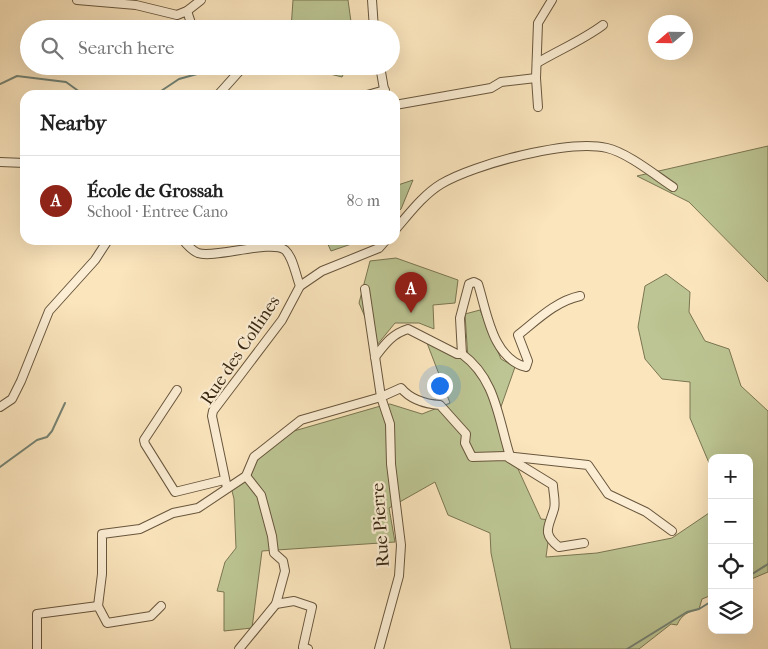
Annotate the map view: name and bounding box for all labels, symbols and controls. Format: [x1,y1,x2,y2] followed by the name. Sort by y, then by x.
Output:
[648,15,693,60] north arrow
[20,20,400,75] search box
[38,34,66,62] icon: search
[78,37,174,59] text: Search here
[40,111,106,135] text: Nearby
[87,180,223,202] text: École de Grossah
[51,191,61,210] text: A
[346,191,380,210] text: 80 m
[87,202,228,221] text: School · Entree Cano
[395,272,427,313] pin: A
[196,291,285,409] street label: Rue des Collines
[427,373,453,399] your location
[708,454,753,634] map controls
[708,454,753,499] button: +
[367,482,394,568] street label: Rue Pierre
[708,499,753,544] button: −
[708,544,753,589] button: locate
[708,589,753,634] button: layers

